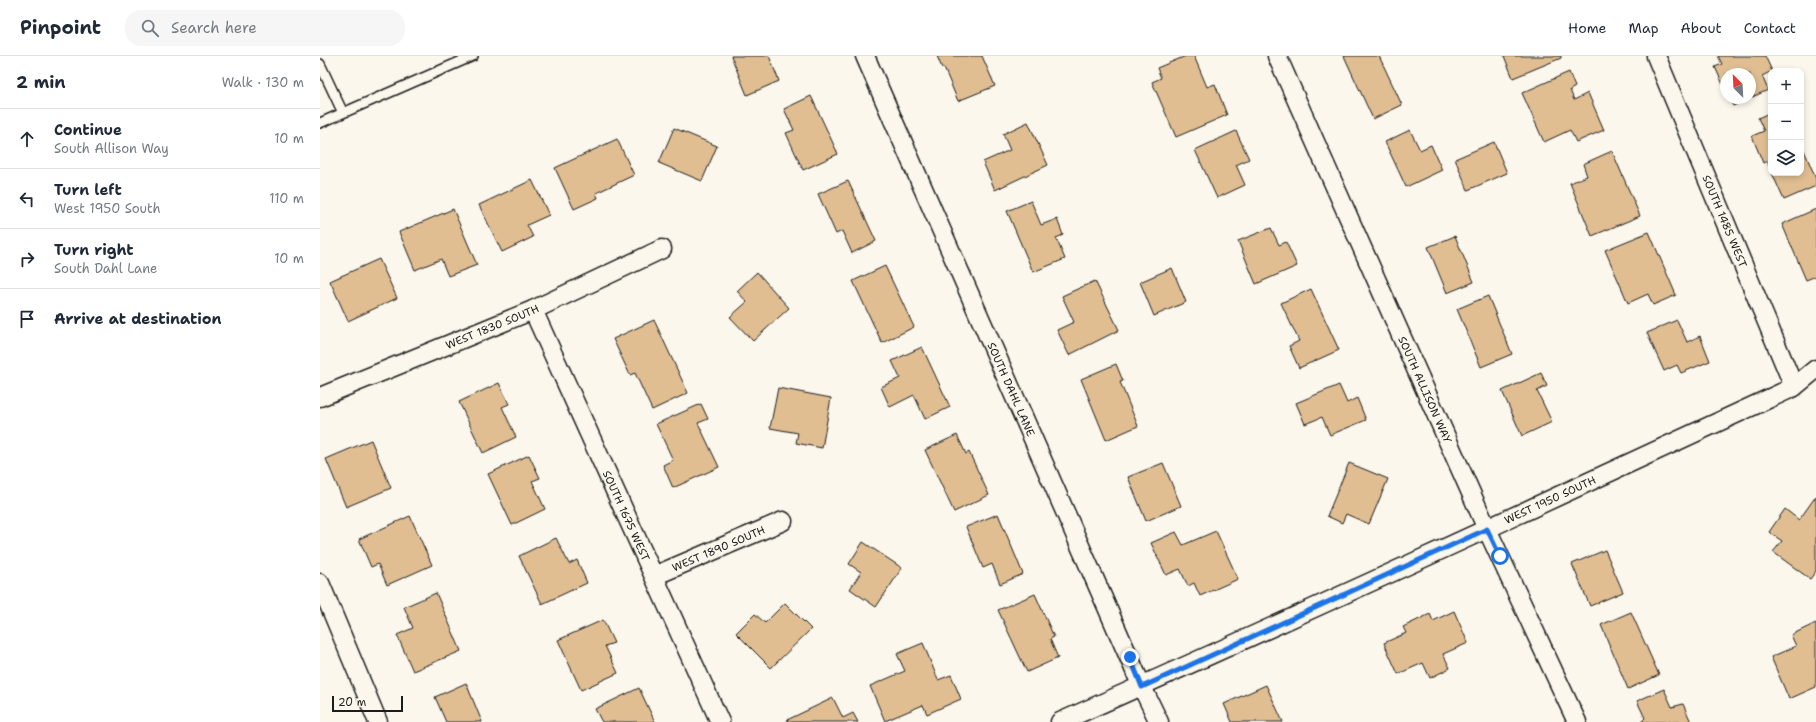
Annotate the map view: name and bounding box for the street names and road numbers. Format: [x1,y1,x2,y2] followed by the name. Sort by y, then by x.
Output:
[1698,173,1750,270] street label: SOUTH 1485 WEST
[443,301,542,353] street label: WEST 1830 SOUTH
[1394,334,1455,446] street label: SOUTH ALLISON WAY
[984,340,1038,439] street label: SOUTH DAHL LANE
[599,468,653,564] street label: SOUTH 1675 WEST
[1502,473,1598,528] street label: WEST 1950 SOUTH
[670,522,768,576] street label: WEST 1890 SOUTH

